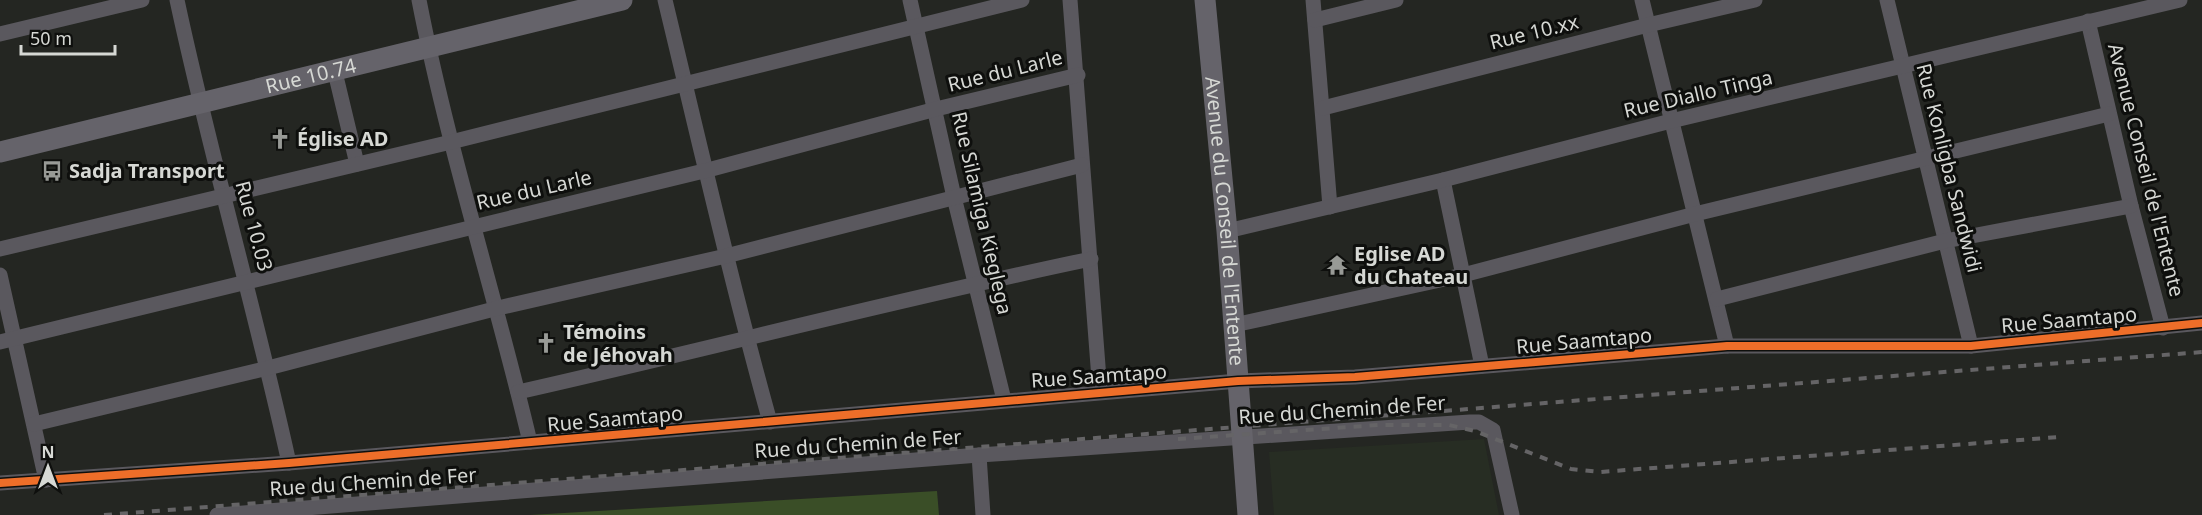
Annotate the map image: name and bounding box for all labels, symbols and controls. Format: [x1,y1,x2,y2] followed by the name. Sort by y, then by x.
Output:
[1487,7,1582,56] street label: Rue 10.xx
[21,18,116,56] scale bar
[30,26,72,50] text: 50 m
[2102,40,2191,299] street label: Avenue Conseil de l'Entente
[945,43,1065,98] street label: Rue du Larle
[263,51,359,100] street label: Rue 10.74
[1910,60,1989,275] street label: Rue Konligba Sandwidi
[1621,63,1775,124] street label: Rue Diallo Tinga
[1199,75,1251,367] street label: Avenue du Conseil de l'Entente
[946,109,1019,317] street label: Rue Silamiga Kieglega
[297,125,388,152] place label: Église AD
[268,127,292,151] church icon: Église AD
[69,157,225,184] place label: Sadja Transport
[40,159,64,183] bus stop icon: Sadja Transport
[474,163,594,216] street label: Rue du Larle
[229,178,279,274] street label: Rue 10.03
[1354,240,1468,290] place label: Eglise AD du Chateau
[1325,253,1349,277] temple icon: Eglise AD du Chateau
[2000,300,2138,339] street label: Rue Saamtapo
[563,318,673,368] place label: Témoins de Jéhovah
[1515,321,1653,360] street label: Rue Saamtapo
[534,331,558,355] church icon: Témoins de Jéhovah
[1030,357,1168,394] street label: Rue Saamtapo
[1238,389,1446,430] street label: Rue du Chemin de Fer
[546,399,684,438] street label: Rue Saamtapo
[754,423,962,464] street label: Rue du Chemin de Fer
[18,437,78,497] north arrow
[41,441,55,463] text: N
[269,461,477,502] street label: Rue du Chemin de Fer

